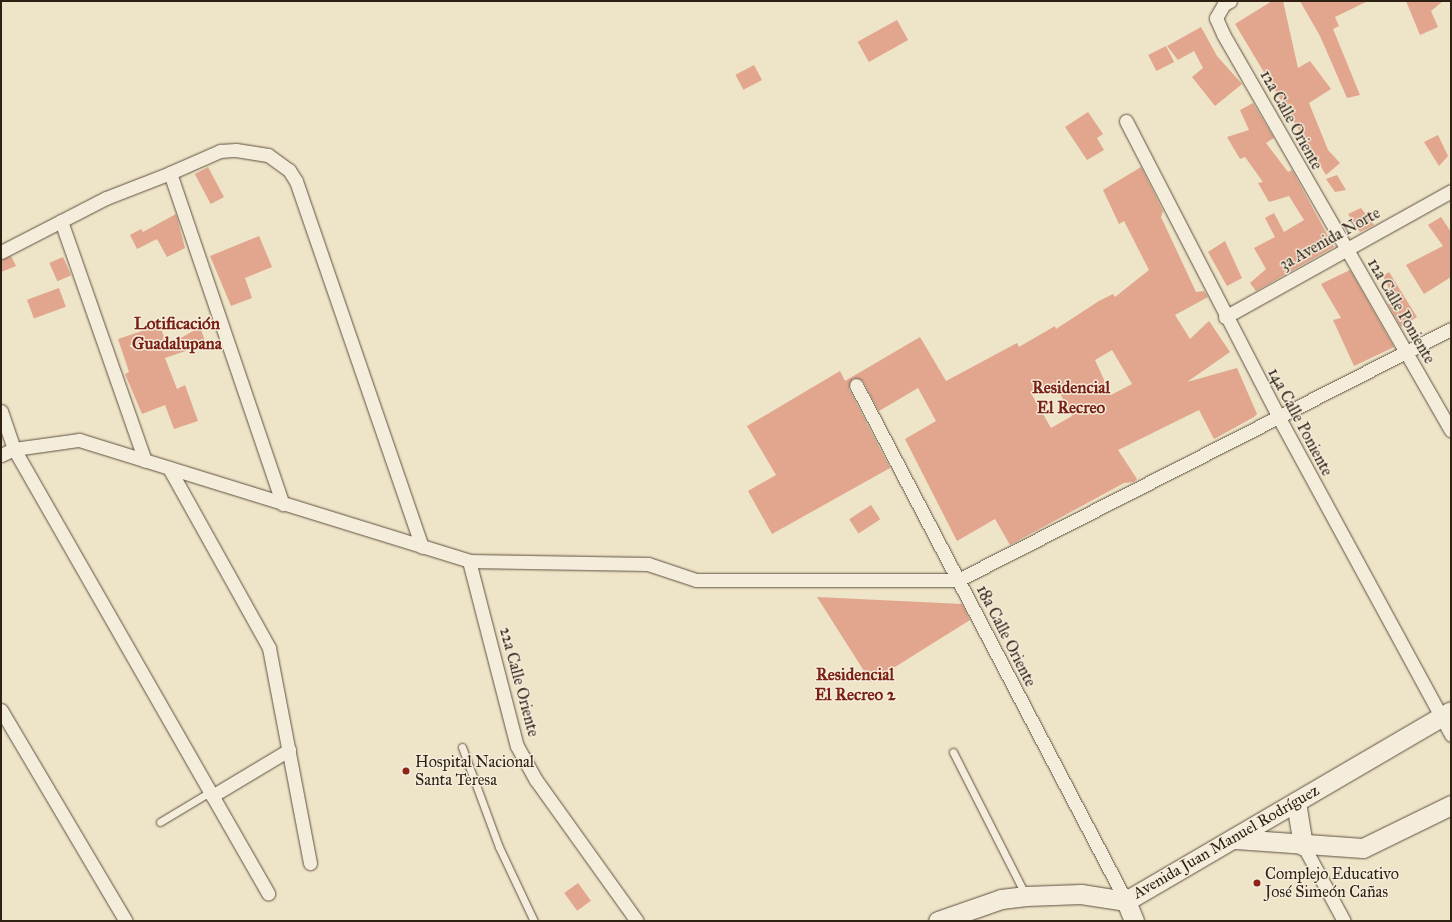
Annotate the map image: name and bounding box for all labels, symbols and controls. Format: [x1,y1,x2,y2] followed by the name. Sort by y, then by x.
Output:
[1256,67,1326,173] street label: 12a Calle Oriente
[1276,203,1384,275] street label: 3a Avenida Norte
[1363,255,1439,367] street label: 12a Calle Poniente
[132,314,222,354] district label: Lotificación Guadalupana
[1264,365,1336,479] street label: 14a Calle Poniente
[1032,378,1110,418] district label: Residencial El Recreo
[972,582,1040,690] street label: 18a Calle Oriente
[495,625,543,739] street label: 22a Calle Oriente
[815,665,895,705] district label: Residencial El Recreo 2
[415,752,534,790] place label: Hospital Nacional Santa Teresa
[400,765,412,777] marker: Hospital Nacional Santa Teresa
[1130,781,1322,903] street label: Avenida Juan Manuel Rodríguez
[1265,864,1399,902] place label: Complejo Educativo José Simeón Cañas
[1252,878,1262,888] marker: Complejo Educativo José Simeón Cañas

